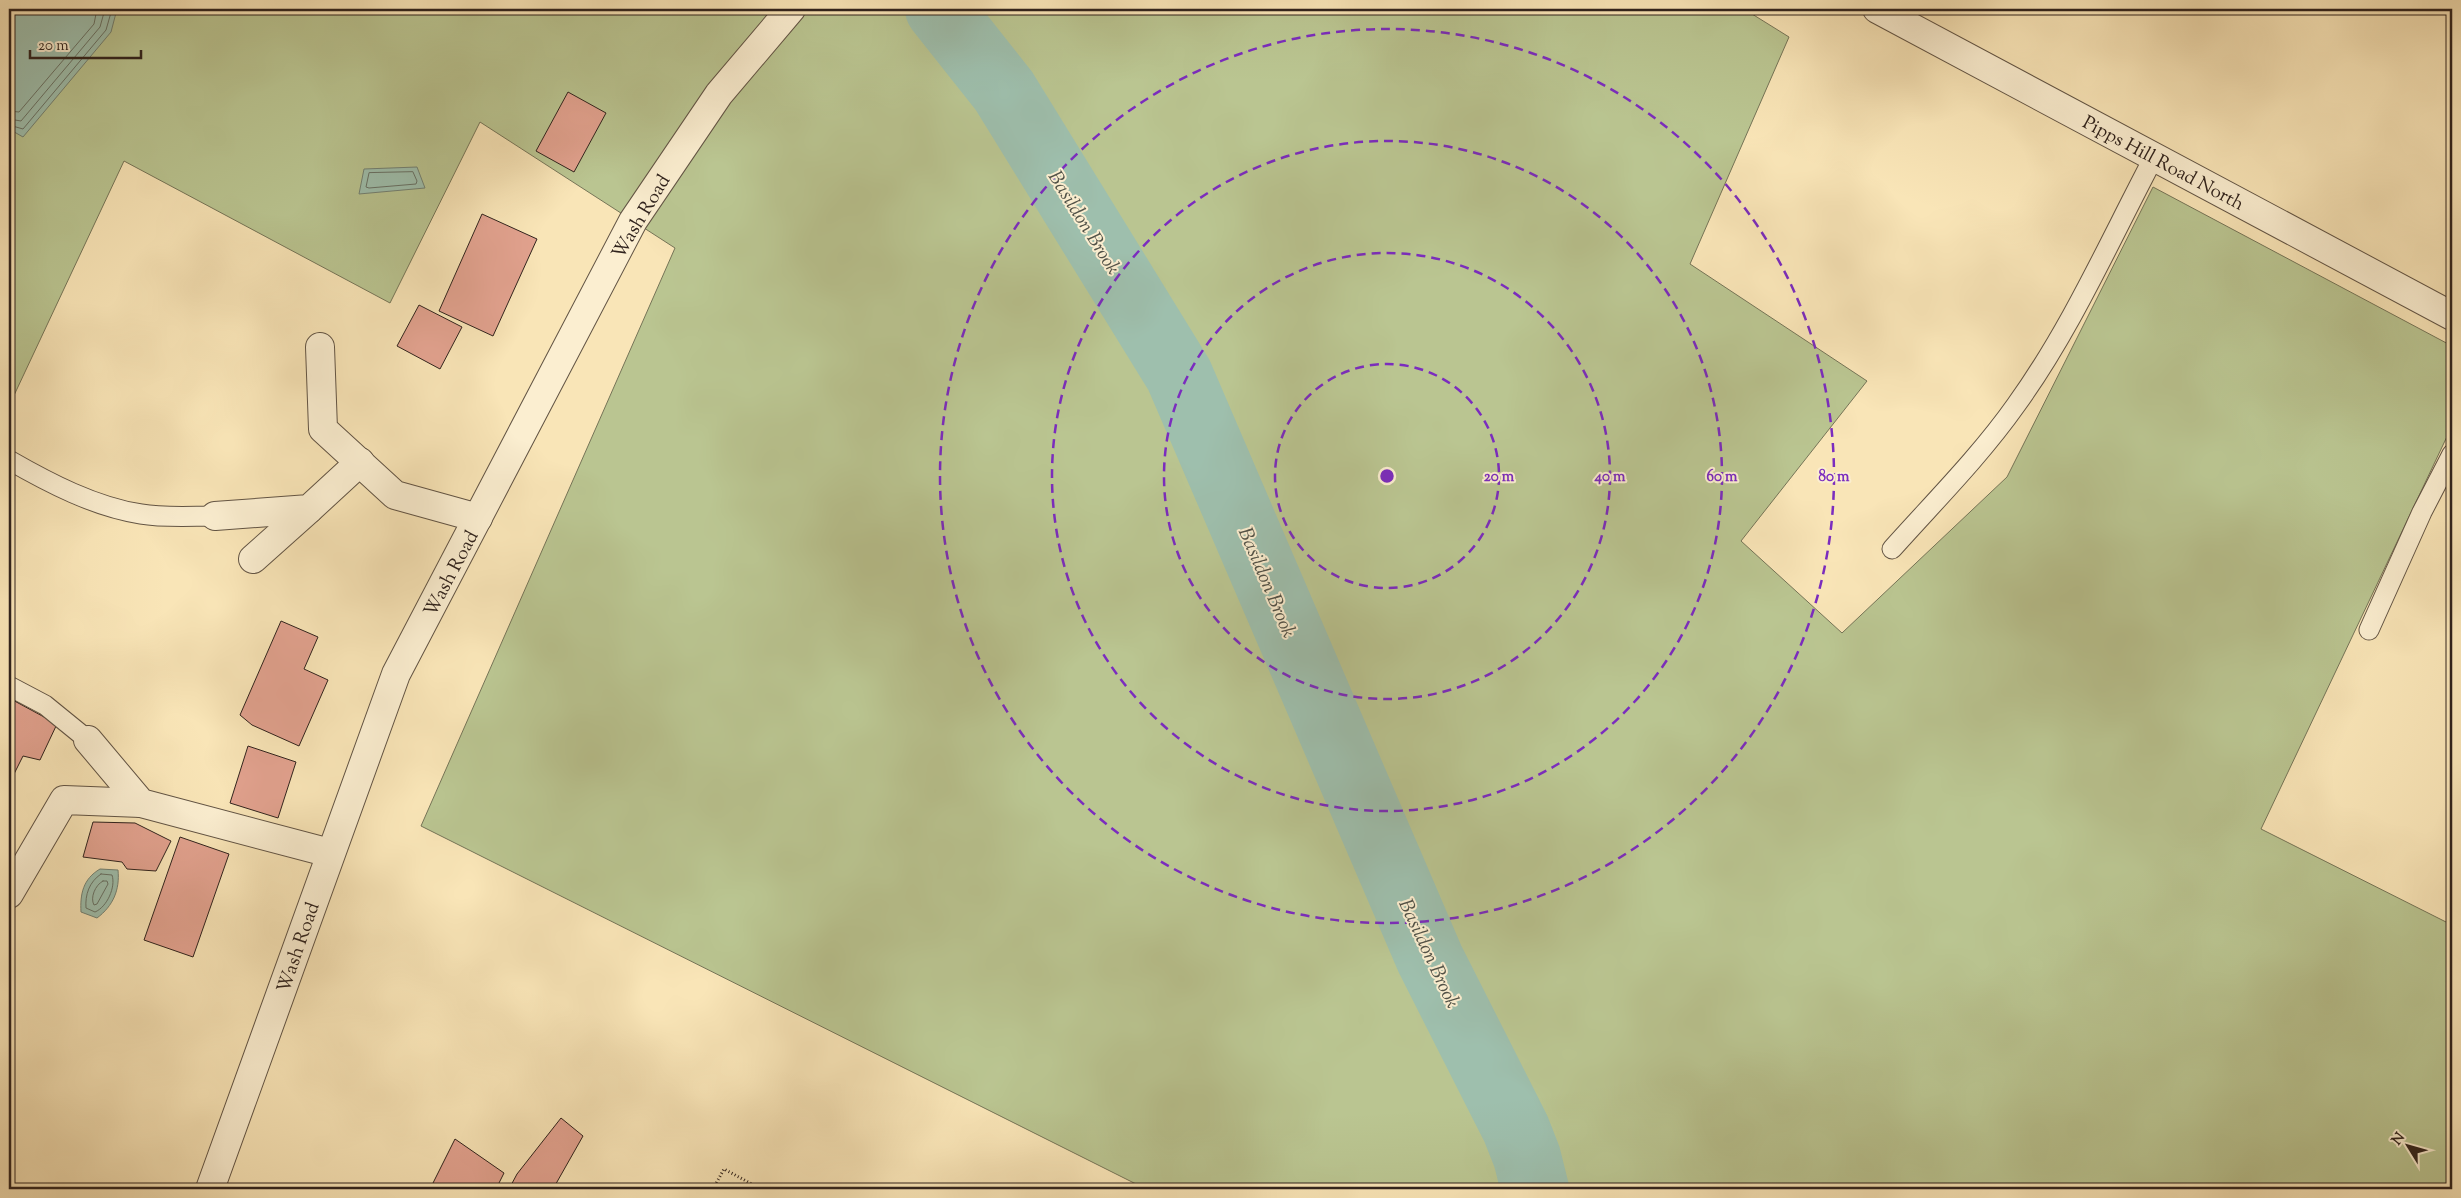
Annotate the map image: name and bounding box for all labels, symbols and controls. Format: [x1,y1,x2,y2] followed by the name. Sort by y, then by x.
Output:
[30,28,141,60] scale bar
[38,36,69,57] text: 20 m
[2077,110,2249,218] street label: Pipps Hill Road North
[1039,166,1126,281] water label: Basildon Brook
[606,170,678,265] street label: Wash Road
[1378,467,1396,485] centre of rings
[1484,467,1515,488] text: 20 m
[1594,467,1626,488] text: 40 m
[1707,467,1738,488] text: 60 m
[1818,467,1850,488] text: 80 m
[1229,523,1302,643] water label: Basildon Brook
[418,526,486,622] street label: Wash Road
[1390,895,1466,1013] water label: Basildon Brook
[271,899,328,997] street label: Wash Road
[2384,1120,2434,1170] north arrow
[2388,1129,2411,1150] text: N

